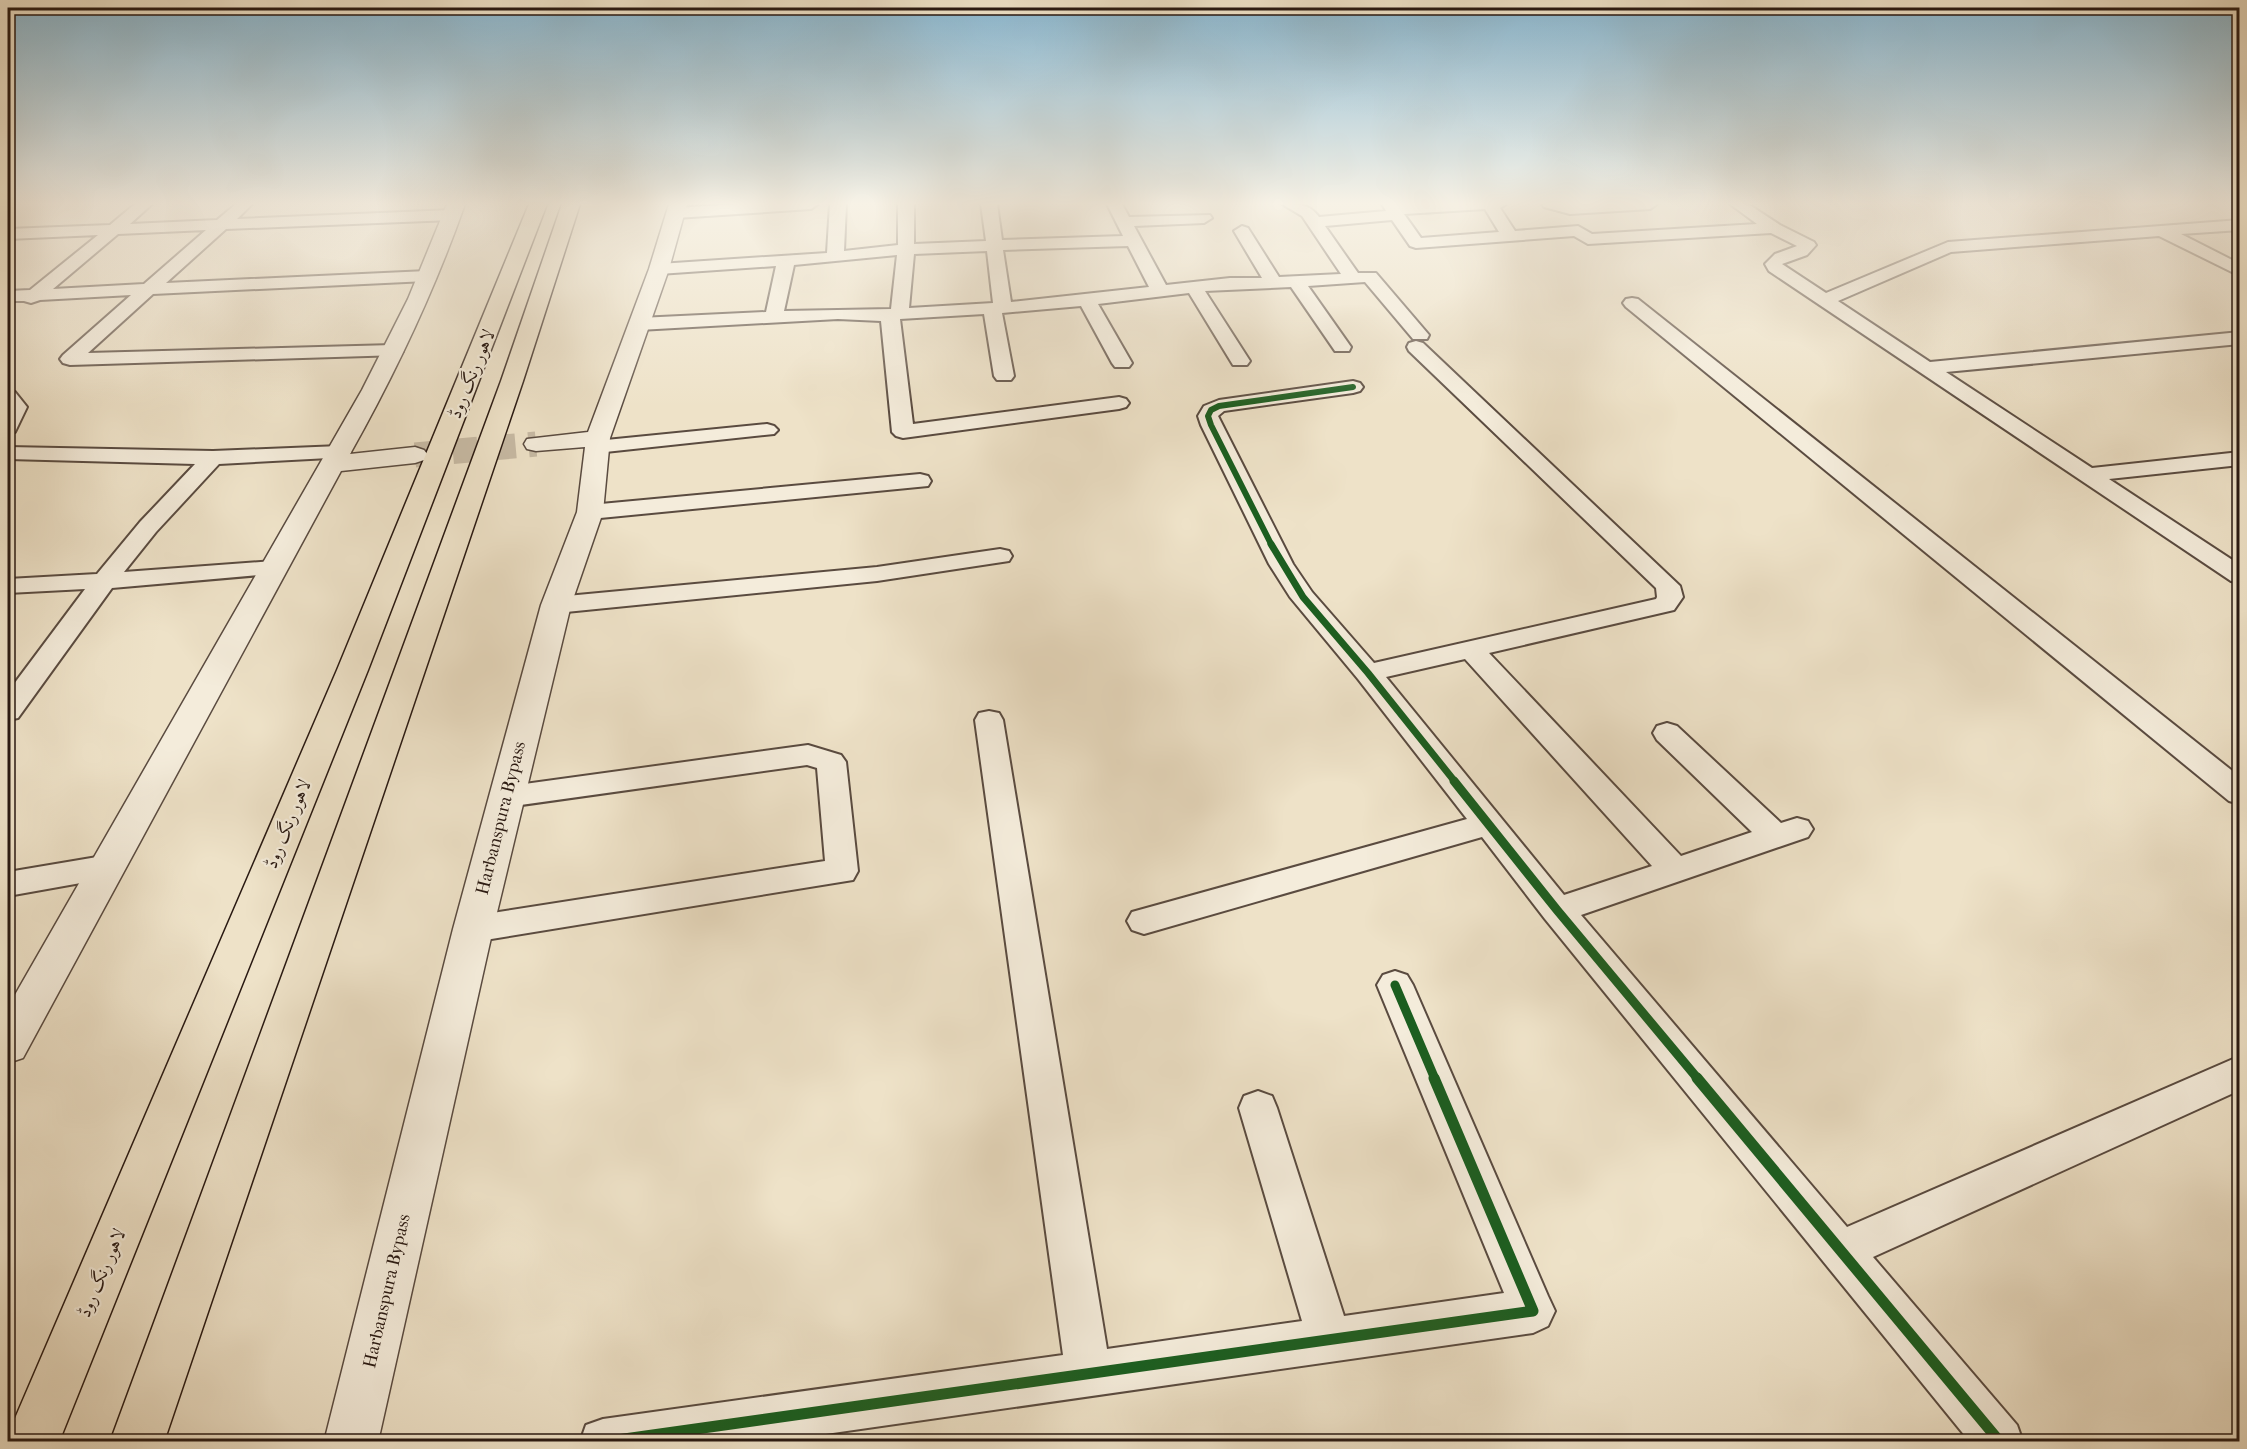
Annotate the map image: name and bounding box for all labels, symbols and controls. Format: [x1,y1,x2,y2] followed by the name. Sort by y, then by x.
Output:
[443,326,499,422] street label: لاہور رنگ روڈ
[472,739,530,897] street label: Harbanspura Bypass
[259,776,315,872] street label: لاہور رنگ روڈ
[359,1212,415,1370] street label: Harbanspura Bypass
[72,1225,130,1320] street label: لاہور رنگ روڈ

